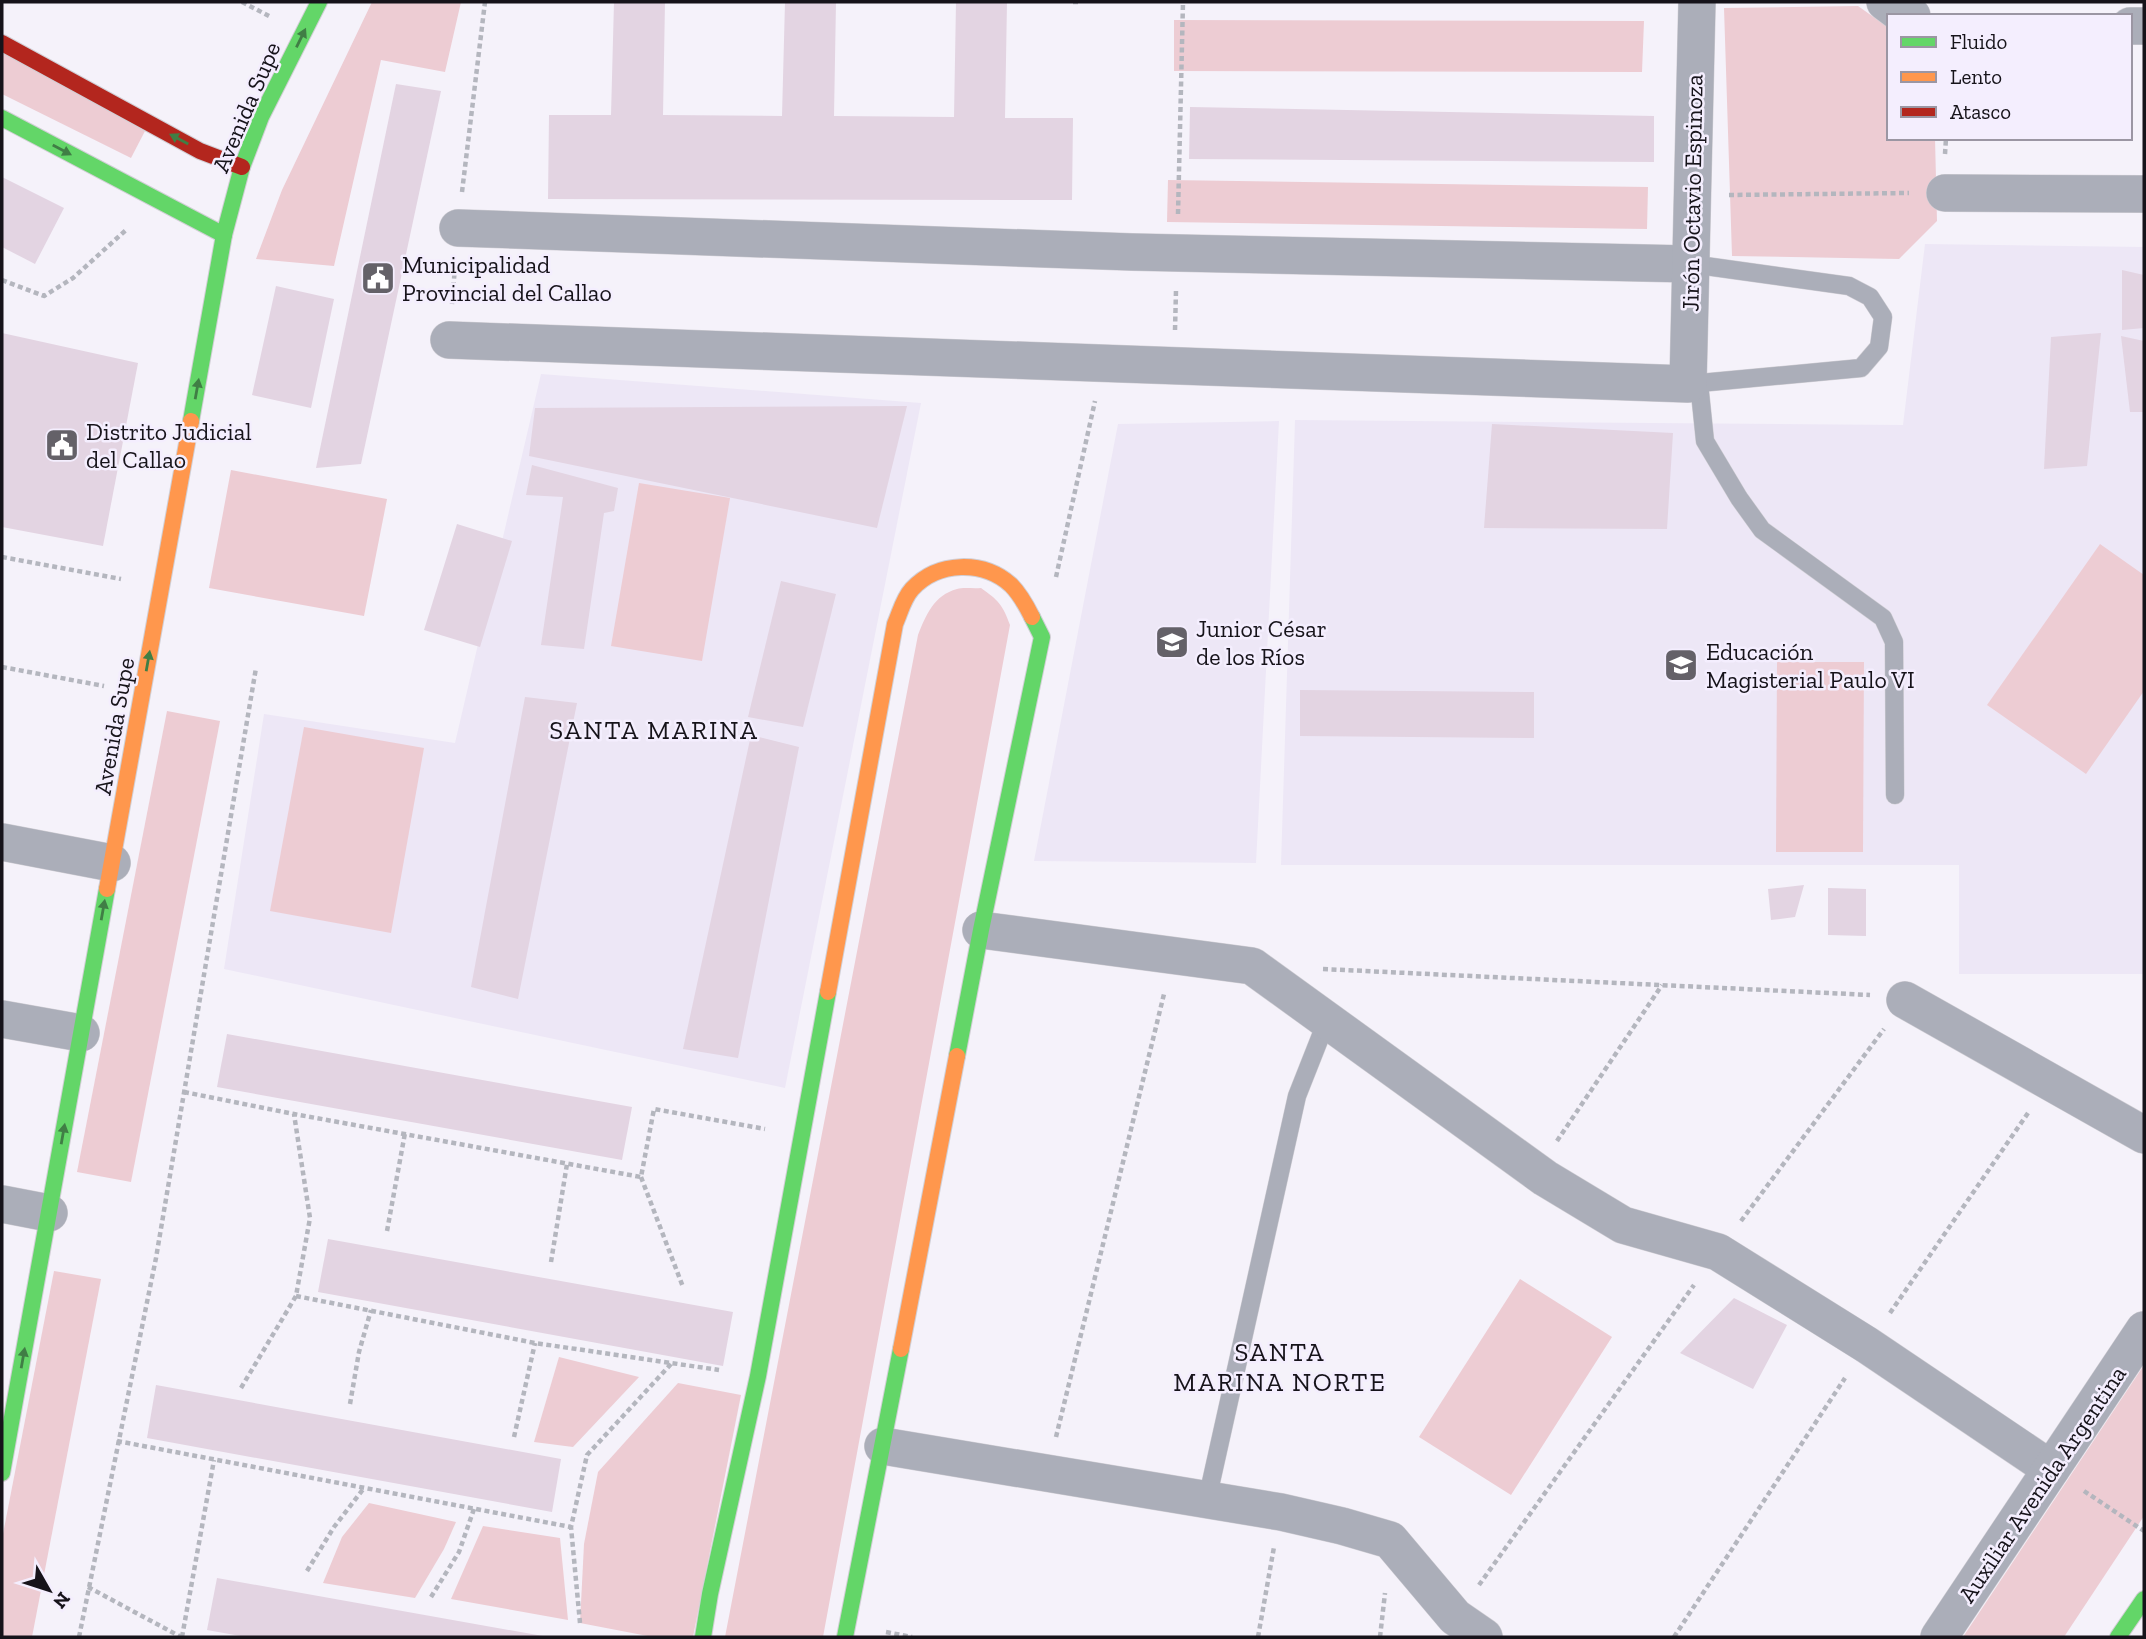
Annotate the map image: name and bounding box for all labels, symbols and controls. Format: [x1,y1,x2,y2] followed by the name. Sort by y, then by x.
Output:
[1887,14,2132,140] legend
[295,28,306,48] one-way arrow
[1950,29,2007,54] text: Fluido
[206,37,286,177] street label: Avenida Supe
[1950,64,2002,89] text: Lento
[1675,74,1709,312] street label: Jirón Octavio Espinoza
[1950,99,2011,124] text: Atasco
[169,134,189,146] one-way arrow
[52,144,72,155] one-way arrow
[402,250,612,307] place label: Municipalidad Provincial del Callao
[359,259,397,297] public building icon: Municipalidad Provincial del Callao
[191,378,202,400] one-way arrow
[86,417,252,474] place label: Distrito Judicial del Callao
[43,426,81,464] public building icon: Distrito Judicial del Callao
[1196,614,1327,671] place label: Junior César de los Ríos
[1153,623,1191,661] school or university icon: Junior César de los Ríos
[1706,637,1915,694] place label: Educación Magisterial Paulo VI
[1662,646,1700,684] school or university icon: Educación Magisterial Paulo VI
[143,650,154,672] one-way arrow
[88,655,140,797] street label: Avenida Supe
[549,714,759,746] district label: SANTA MARINA
[98,899,109,921] one-way arrow
[58,1123,69,1145] one-way arrow
[1173,1336,1387,1398] district label: SANTA MARINA NORTE
[18,1347,29,1369] one-way arrow
[1952,1360,2132,1608] street label: Auxiliar Avenida Argentina
[14,1555,84,1625] north arrow
[48,1588,75,1613] text: N

